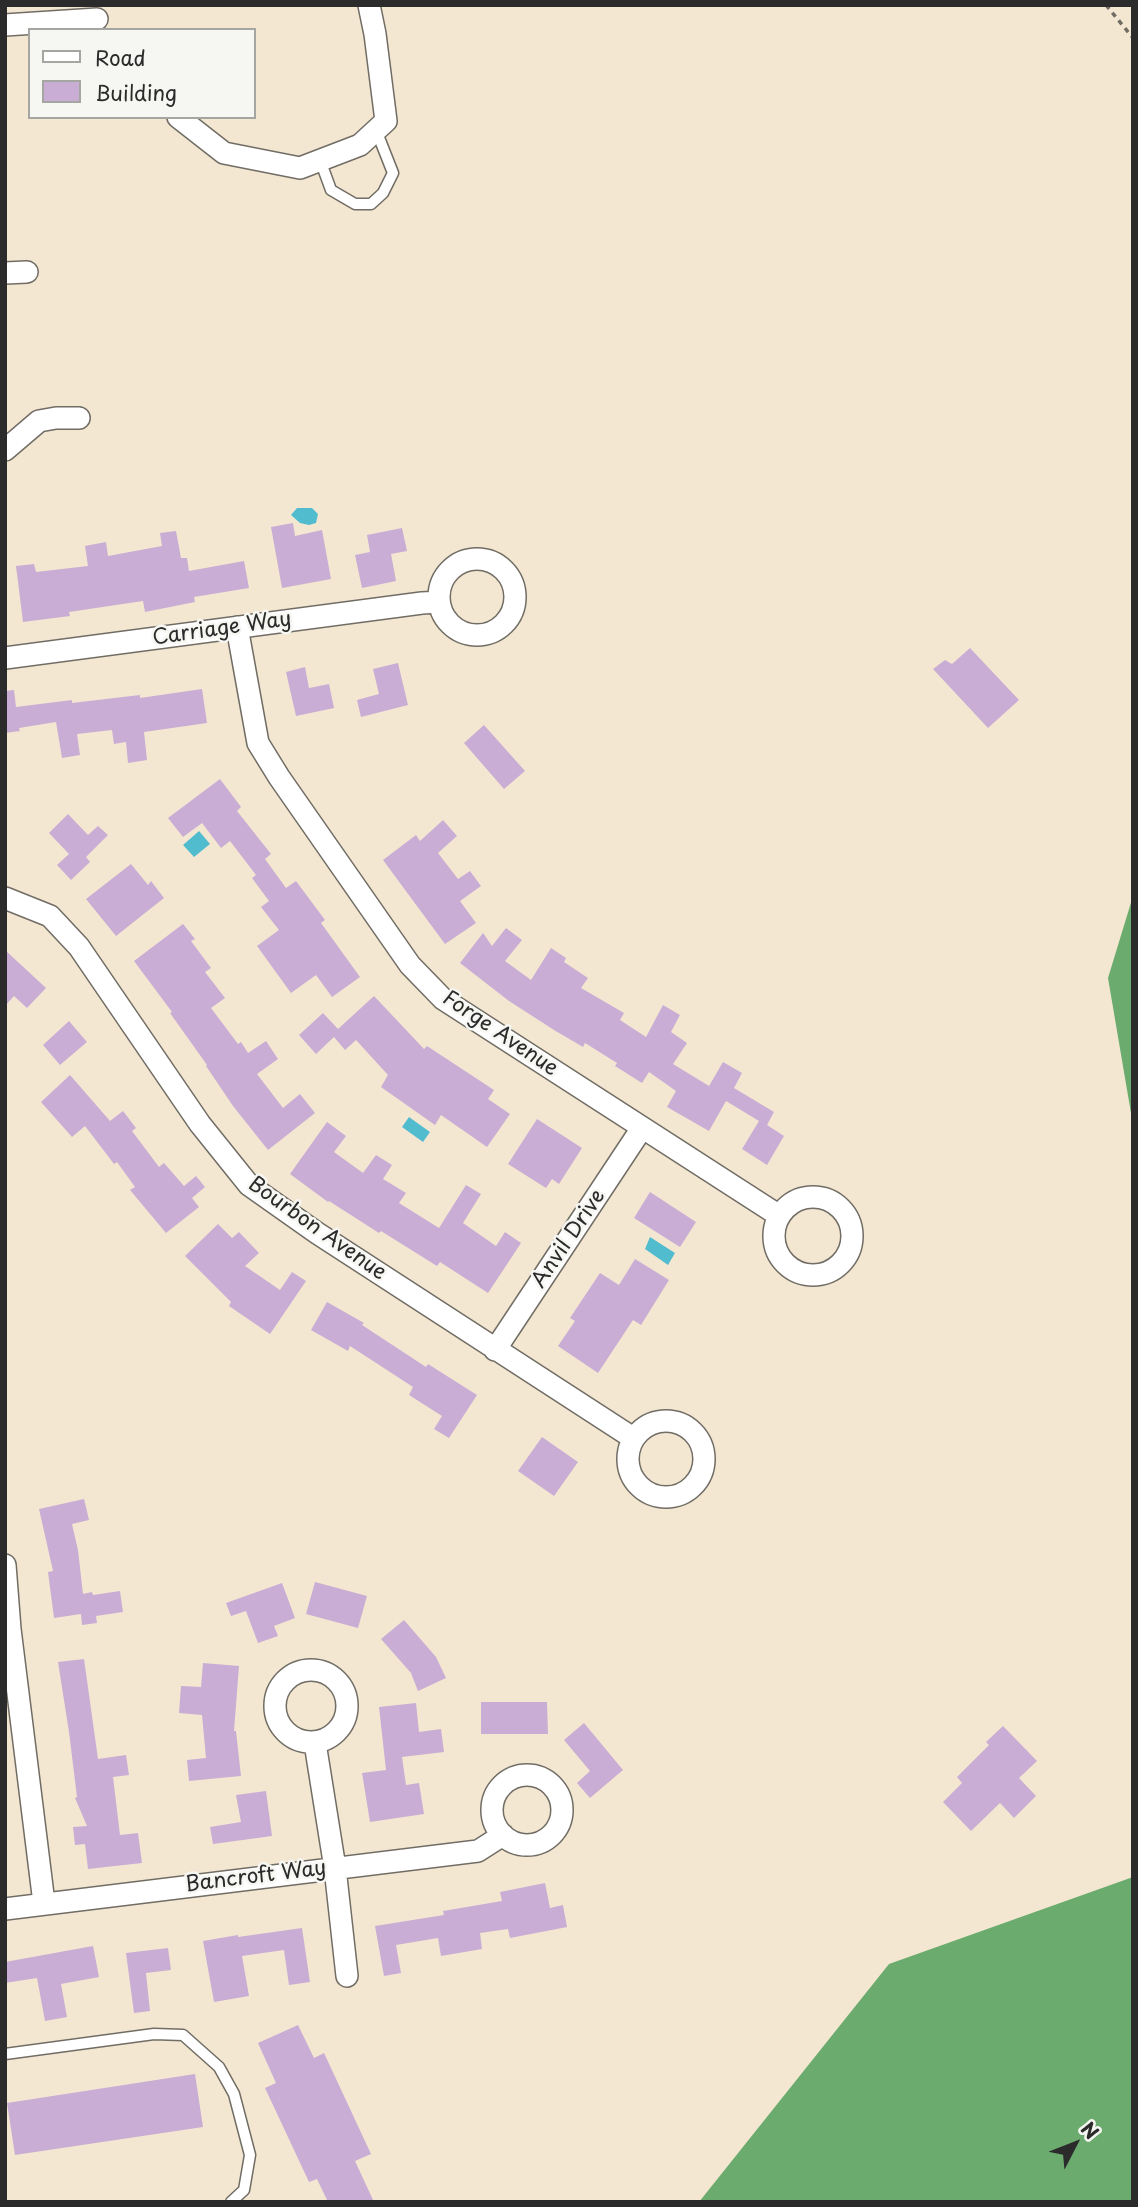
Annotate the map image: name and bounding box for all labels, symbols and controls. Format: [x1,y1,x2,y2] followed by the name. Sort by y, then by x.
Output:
[28,28,256,119] legend
[95,41,146,73] text: Road
[95,76,177,108] text: Building
[151,607,293,651] street label: Carriage Way
[437,986,563,1082] street label: Forge Avenue
[243,1172,391,1286] street label: Bourbon Avenue
[527,1185,611,1293] street label: Anvil Drive
[184,1856,328,1898] street label: Bancroft Way
[1040,2109,1110,2179] north arrow
[1075,2115,1106,2145] text: N

